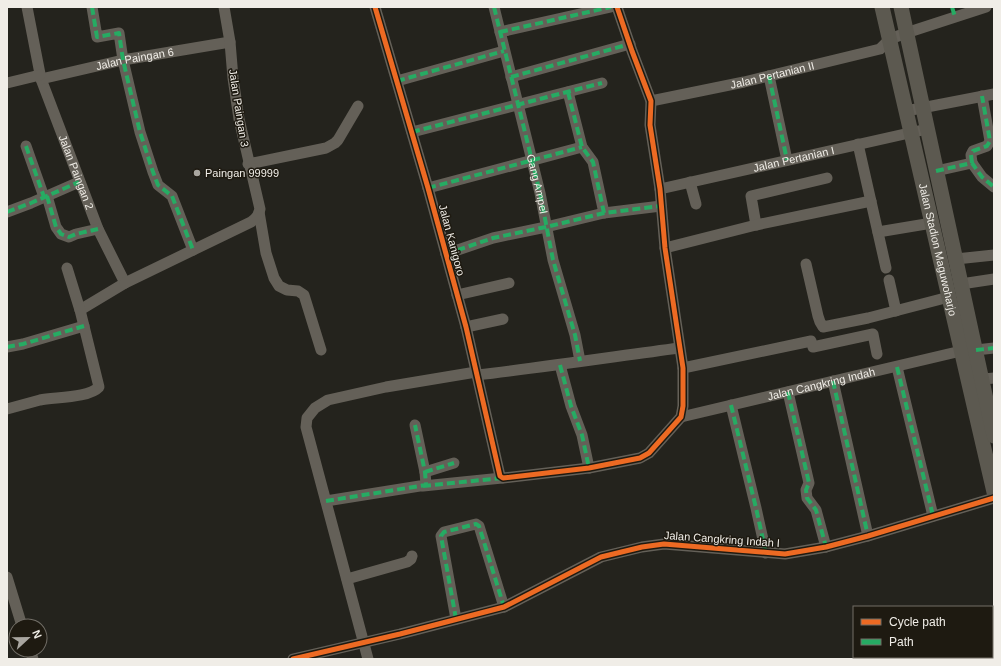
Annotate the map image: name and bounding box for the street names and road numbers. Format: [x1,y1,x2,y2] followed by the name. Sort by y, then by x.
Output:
[95,46,175,72] street label: Jalan Paingan 6
[729,59,815,91] street label: Jalan Pertanian II
[227,68,251,148] street label: Jalan Paingan 3
[57,133,96,211] street label: Jalan Paingan 2
[752,144,835,174] street label: Jalan Pertanian I
[525,153,550,214] street label: Gang Ampel
[917,182,959,317] street label: Jalan Stadion Maguwoharjo
[437,203,467,277] street label: Jalan Kanigoro
[766,365,876,402] street label: Jalan Cangkring Indah
[664,529,780,549] street label: Jalan Cangkring Indah I

